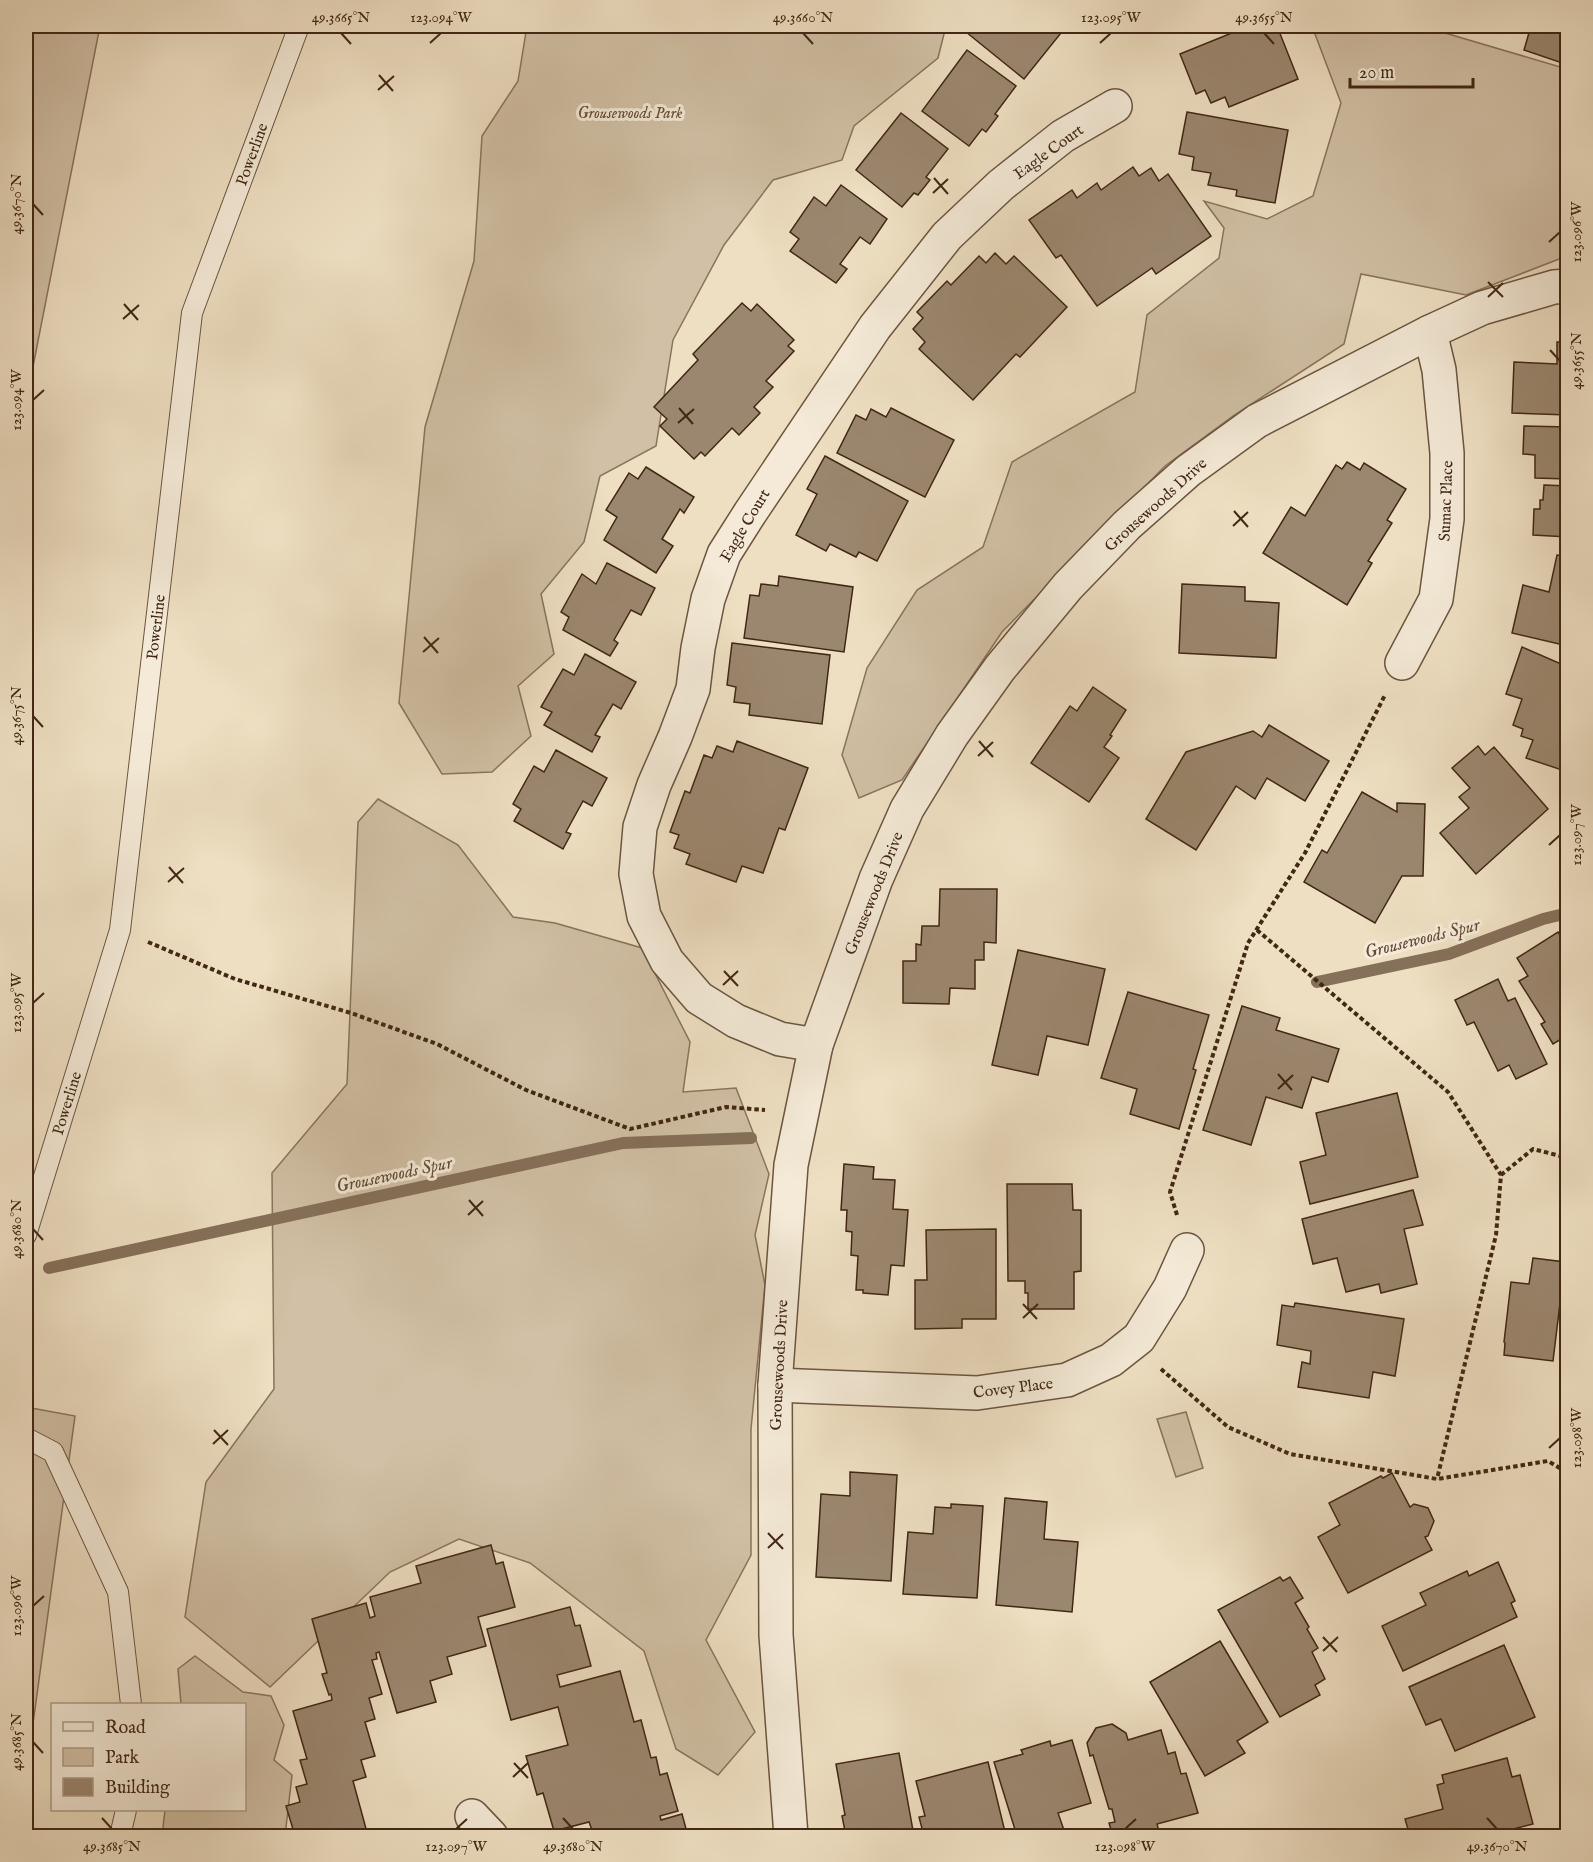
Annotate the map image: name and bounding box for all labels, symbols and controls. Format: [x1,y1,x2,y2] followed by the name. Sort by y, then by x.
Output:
[312,8,370,27] text: 49.3665°N
[410,8,473,27] text: 123.094°W
[773,8,833,27] text: 49.3660°N
[1081,8,1142,27] text: 123.095°W
[1235,8,1293,27] text: 49.3655°N
[1350,51,1473,89] scale bar
[1359,62,1394,85] text: 20 m
[578,104,683,124] park label: Grousewoods Park
[232,120,273,189] street label: Powerline
[1010,120,1088,185] street label: Eagle Court
[7,173,26,235] text: 49.3670°N
[1567,201,1586,262] text: 123.096°W
[1567,332,1586,390] text: 49.3655°N
[7,368,26,431] text: 123.094°W
[1101,454,1212,557] street label: Grousewoods Drive
[1436,460,1458,542] street label: Sumac Place
[716,486,776,566] street label: Eagle Court
[143,593,171,661] street label: Powerline
[7,686,26,746] text: 49.3675°N
[1567,804,1586,866] text: 123.097°W
[841,829,909,958] street label: Grousewoods Drive
[1362,914,1483,965] water label: Grousewoods Spur
[7,972,26,1033] text: 123.095°W
[49,1069,87,1138] street label: Powerline
[334,1152,455,1199] water label: Grousewoods Spur
[7,1199,26,1259] text: 49.3680°N
[767,1299,793,1431] street label: Grousewoods Drive
[972,1374,1054,1404] street label: Covey Place
[1567,1407,1586,1468] text: 123.098°W
[7,1575,26,1636] text: 123.096°W
[51,1703,246,1811] legend
[7,1713,26,1771] text: 49.3685°N
[105,1717,146,1740] text: Road
[105,1747,140,1770] text: Park
[105,1777,170,1800] text: Building
[83,1837,141,1856] text: 49.3685°N
[425,1837,487,1856] text: 123.097°W
[543,1837,603,1856] text: 49.3680°N
[1095,1837,1156,1856] text: 123.098°W
[1466,1837,1528,1856] text: 49.3670°N

